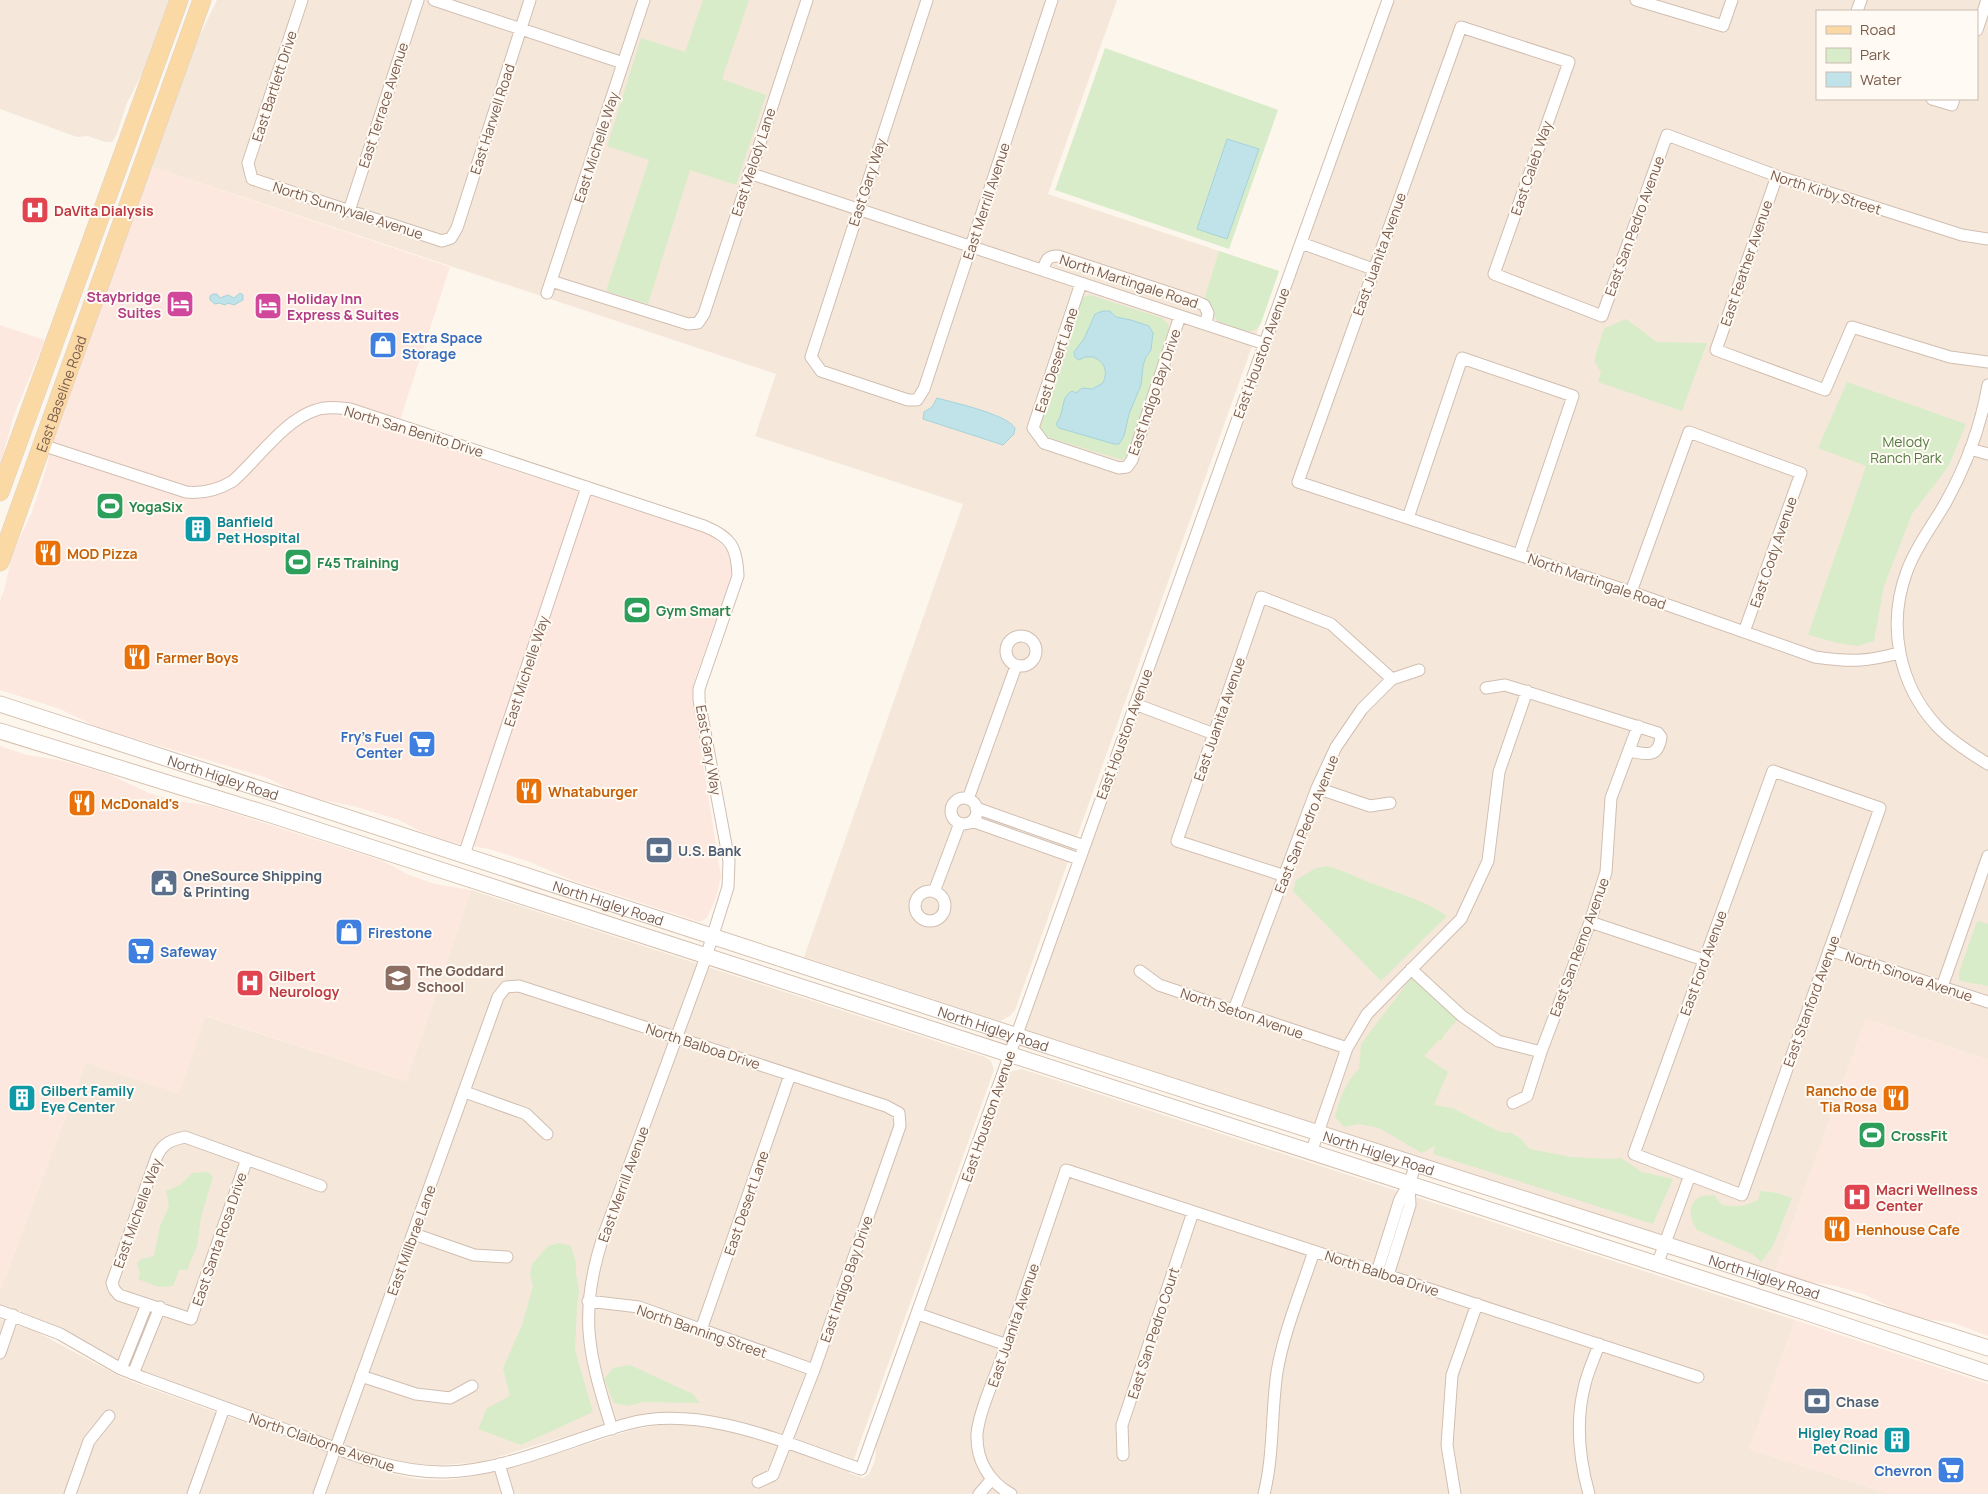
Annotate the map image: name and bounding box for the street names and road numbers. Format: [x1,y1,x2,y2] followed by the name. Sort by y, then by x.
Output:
[247,28,301,144] street label: East Bartlett Drive
[354,40,412,170] street label: East Terrace Avenue
[465,61,519,177] street label: East Harwell Road
[569,89,623,205] street label: East Michelle Way
[727,105,779,219] street label: East Melody Lane
[1506,117,1556,218] street label: East Caleb Way
[844,135,890,228] street label: East Gary Way
[958,140,1014,262] street label: East Merrill Avenue
[1600,153,1668,299] street label: East San Pedro Avenue
[1768,165,1884,219] street label: North Kirby Street
[270,177,426,243] street label: North Sunnyvale Avenue
[1348,190,1410,318] street label: East Juanita Avenue
[1716,197,1776,329] street label: East Feather Avenue
[1057,250,1201,312] street label: North Martingale Road
[1229,285,1293,421] street label: East Houston Avenue
[1030,305,1082,415] street label: East Desert Lane
[1123,326,1185,458] street label: East Indigo Bay Drive
[31,333,90,454] street label: East Baseline Road
[342,401,486,461] street label: North San Benito Drive
[1745,494,1801,610] street label: East Cody Avenue
[1525,548,1669,614] street label: North Martingale Road
[499,613,553,729] street label: East Michelle Way
[1189,655,1249,783] street label: East Juanita Avenue
[1092,666,1156,802] street label: East Houston Avenue
[692,703,726,797] street label: East Gary Way
[166,750,281,804] street label: North Higley Road
[1270,752,1342,896] street label: East San Pedro Avenue
[1545,875,1613,1019] street label: East San Remo Avenue
[551,876,666,929] street label: North Higley Road
[1675,908,1731,1018] street label: East Ford Avenue
[1778,933,1844,1069] street label: East Stanford Avenue
[1843,946,1975,1006] street label: North Sinova Avenue
[1178,983,1306,1043] street label: North Seton Avenue
[936,1001,1051,1055] street label: North Higley Road
[643,1019,763,1073] street label: North Balboa Drive
[957,1048,1019,1184] street label: East Houston Avenue
[593,1123,653,1245] street label: East Merrill Avenue
[1321,1126,1437,1179] street label: North Higley Road
[719,1148,773,1258] street label: East Desert Lane
[108,1155,166,1271] street label: East Michelle Way
[187,1170,251,1308] street label: East Santa Rosa Drive
[382,1182,440,1298] street label: East Millbrae Lane
[815,1213,877,1345] street label: East Indigo Bay Drive
[1322,1246,1442,1300] street label: North Balboa Drive
[1707,1249,1822,1303] street label: North Higley Road
[983,1261,1043,1389] street label: East Juanita Avenue
[1123,1264,1183,1401] street label: East San Pedro Court
[634,1300,770,1362] street label: North Banning Street
[247,1408,397,1476] street label: North Claiborne Avenue

